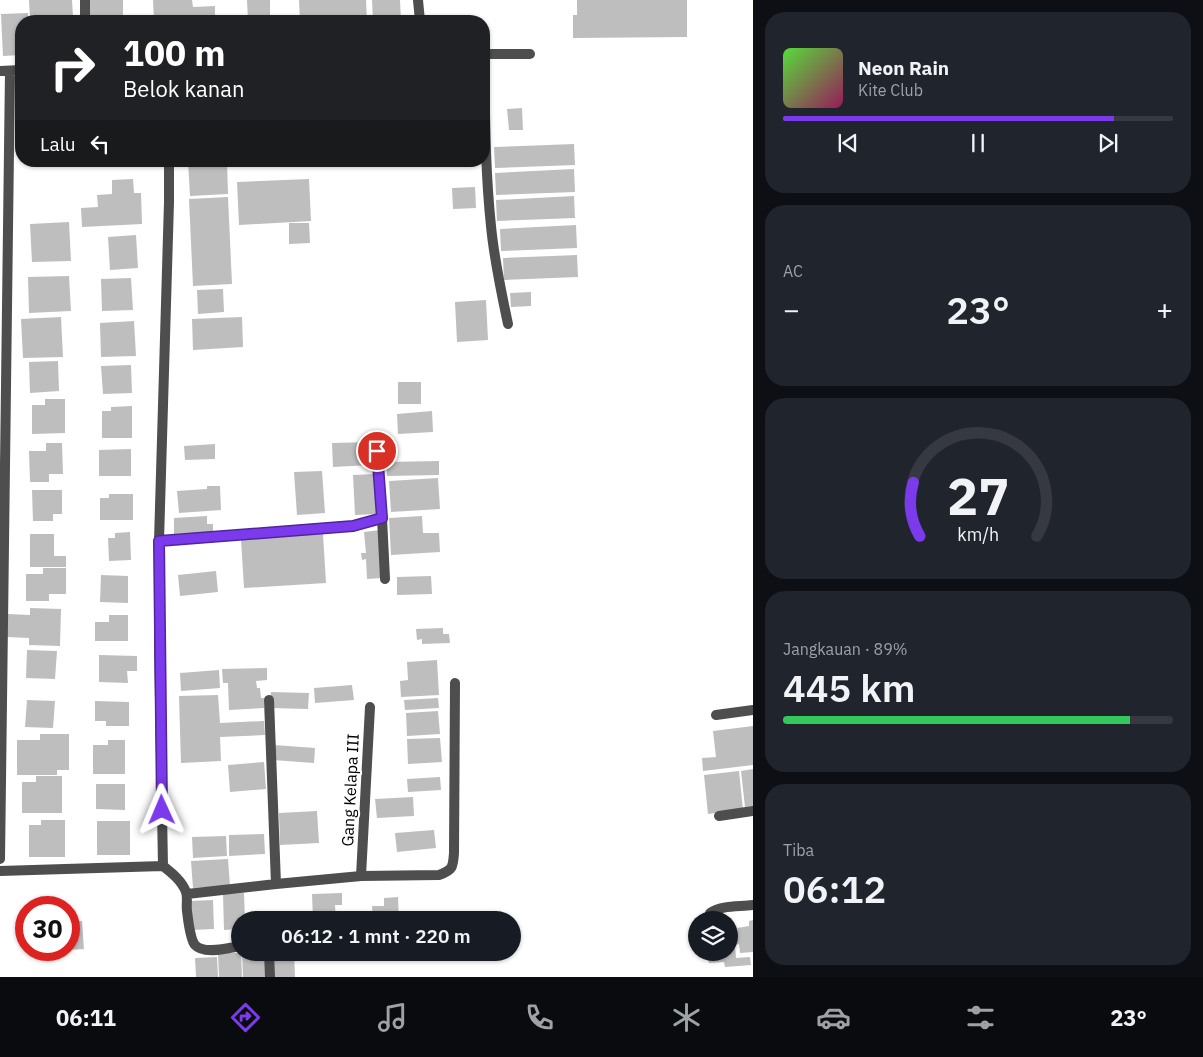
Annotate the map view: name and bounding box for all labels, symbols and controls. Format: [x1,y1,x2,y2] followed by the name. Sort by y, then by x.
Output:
[123,30,226,76] text: 100 m
[40,35,105,100] icon: right
[858,56,949,80] text: Neon Rain
[123,74,245,103] text: Belok kanan
[858,80,923,100] text: Kite Club
[834,129,862,157] icon: previous
[964,129,992,157] icon: pause
[1094,129,1122,157] icon: next
[86,130,114,158] icon: left
[40,132,76,156] text: Lalu
[783,261,803,281] text: AC
[946,285,1010,334] text: 23°
[783,291,800,328] text: −
[1156,291,1173,328] text: +
[356,430,398,472] pin
[363,437,391,465] icon: arrive
[947,462,1009,529] text: 27
[957,523,999,546] text: km/h
[783,639,908,659] text: Jangkauan · 89%
[783,663,915,712] text: 445 km
[337,733,363,847] street label: Gang Kelapa III
[135,783,187,835] position arrow
[783,840,814,860] text: Tiba
[783,864,886,913] text: 06:12
[15,896,80,961] speed limit sign: 30
[688,911,738,961] map controls
[688,911,738,961] button: layers
[281,924,471,948] text: 06:12 · 1 mnt · 220 m
[228,1000,263,1035] icon: directions
[375,1000,410,1035] icon: music
[522,1000,557,1035] icon: phone
[669,1000,704,1035] icon: climate
[816,1000,851,1035] icon: car
[963,1000,998,1035] icon: filters
[56,1003,116,1032] text: 06:11
[1110,1003,1147,1032] text: 23°

